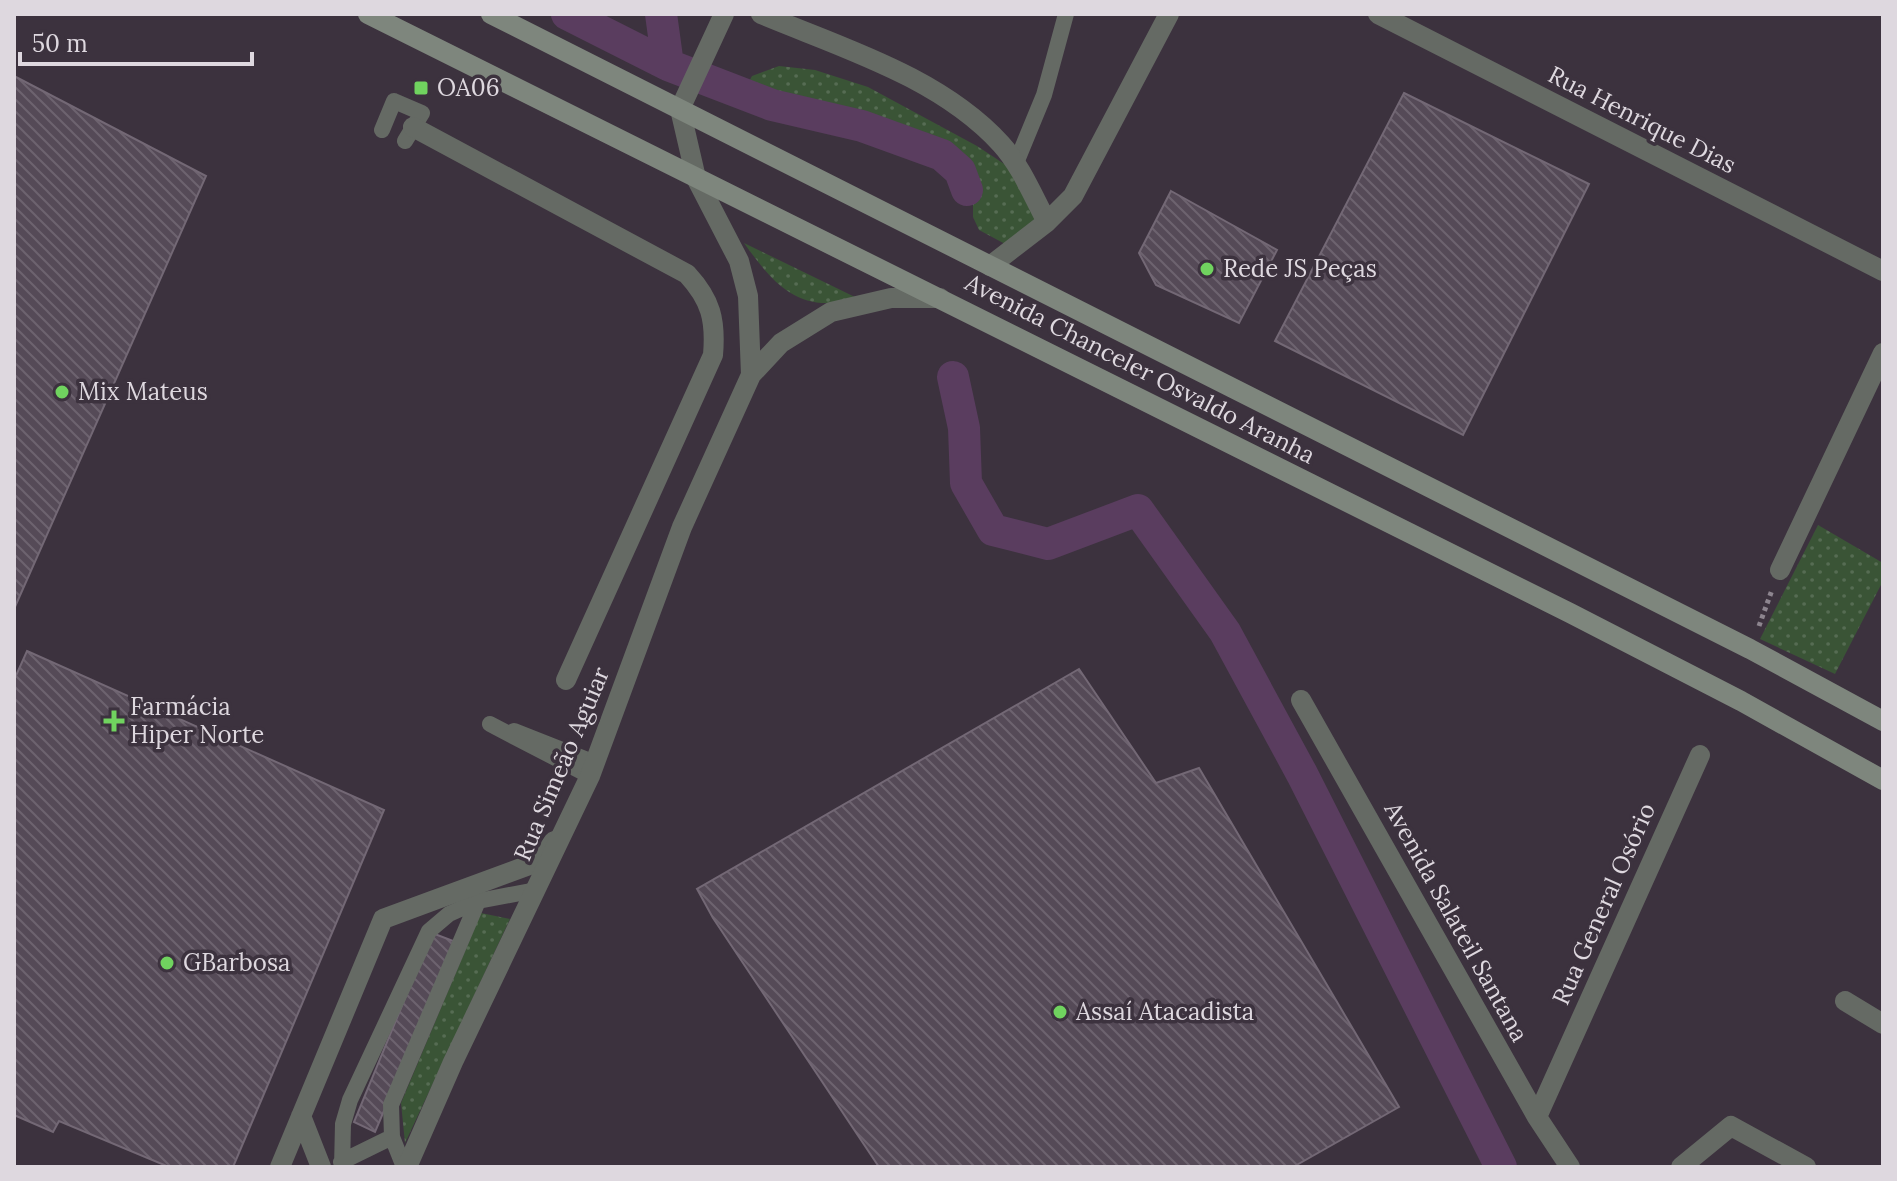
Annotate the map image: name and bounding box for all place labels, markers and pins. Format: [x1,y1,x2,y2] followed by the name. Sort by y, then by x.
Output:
[437,72,500,103] place label: OA06
[412,79,430,97] marker: OA06
[1223,253,1377,284] place label: Rede JS Peças
[1198,260,1216,278] marker: Rede JS Peças
[78,376,208,407] place label: Mix Mateus
[53,383,71,401] marker: Mix Mateus
[130,691,264,750] place label: Farmácia Hiper Norte
[105,712,123,730] marker: Farmácia Hiper Norte
[183,947,290,978] place label: GBarbosa
[158,954,176,972] marker: GBarbosa
[1075,996,1254,1027] place label: Assaí Atacadista
[1051,1003,1069,1021] marker: Assaí Atacadista

